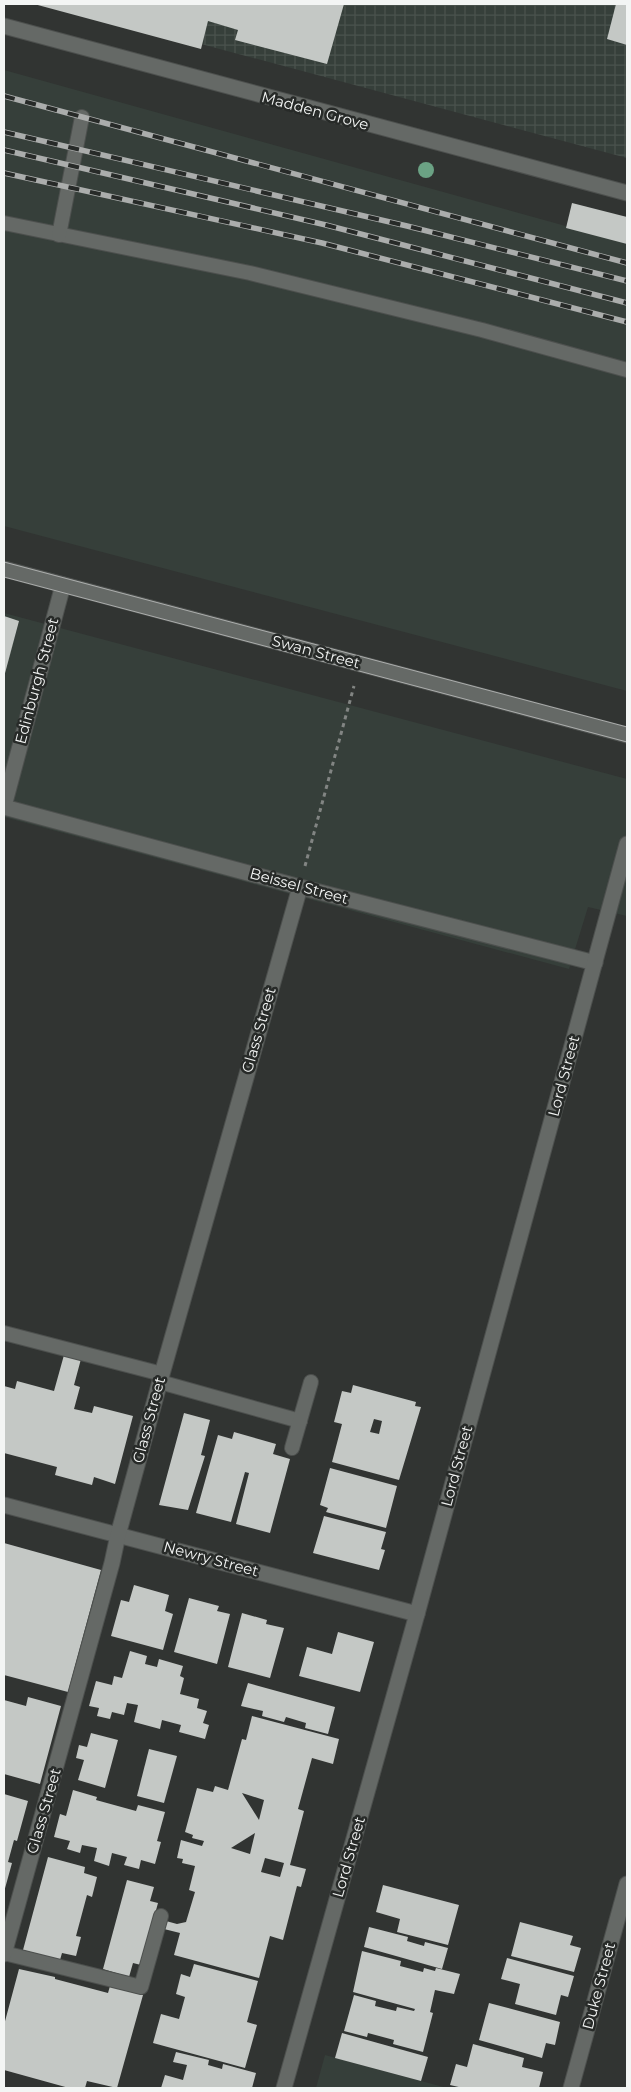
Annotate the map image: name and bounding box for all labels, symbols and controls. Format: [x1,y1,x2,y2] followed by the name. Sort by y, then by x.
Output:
[259,87,371,134] street label: Madden Grove
[11,616,63,746] street label: Edinburgh Street
[270,631,362,672] street label: Swan Street
[248,863,351,908] street label: Beissel Street
[237,985,280,1075] street label: Glass Street
[544,1033,583,1119] street label: Lord Street
[128,1375,169,1465] street label: Glass Street
[437,1423,476,1509] street label: Lord Street
[162,1537,261,1580] street label: Newry Street
[22,1766,65,1856] street label: Glass Street
[328,1814,369,1900] street label: Lord Street
[578,1940,619,2032] street label: Duke Street

